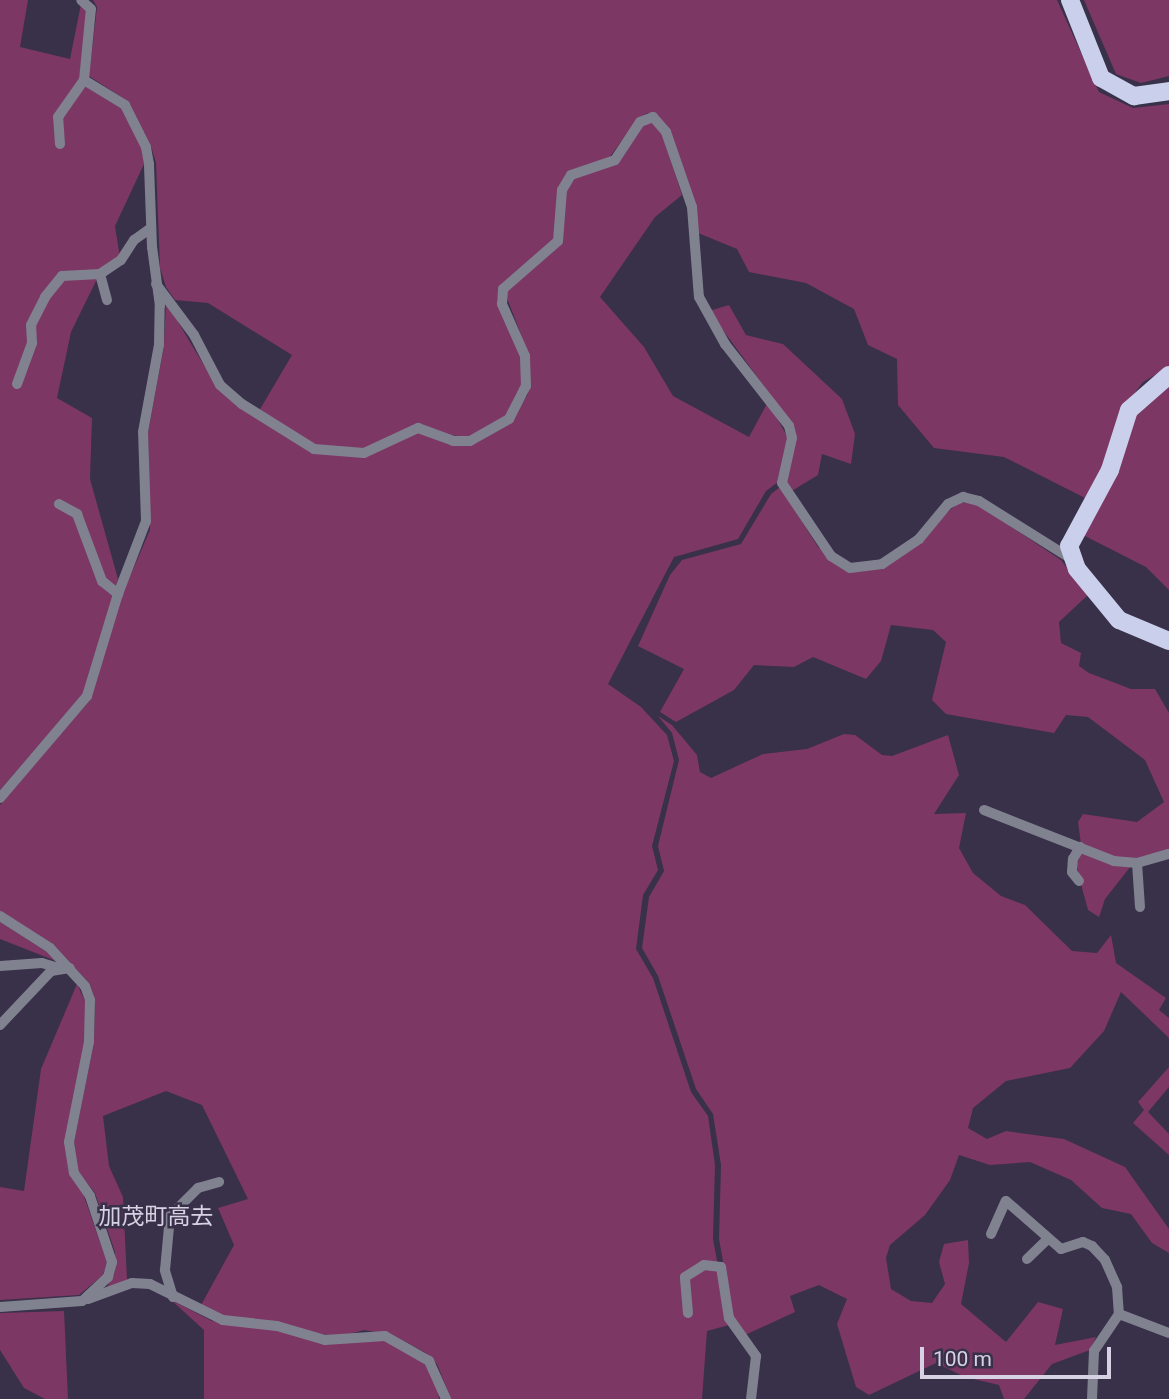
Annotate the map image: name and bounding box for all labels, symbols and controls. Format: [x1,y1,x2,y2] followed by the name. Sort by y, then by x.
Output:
[99,1203,213,1231] district label: 加茂町高去
[924,1332,1115,1376] scale bar
[933,1347,992,1371] text: 100 m

